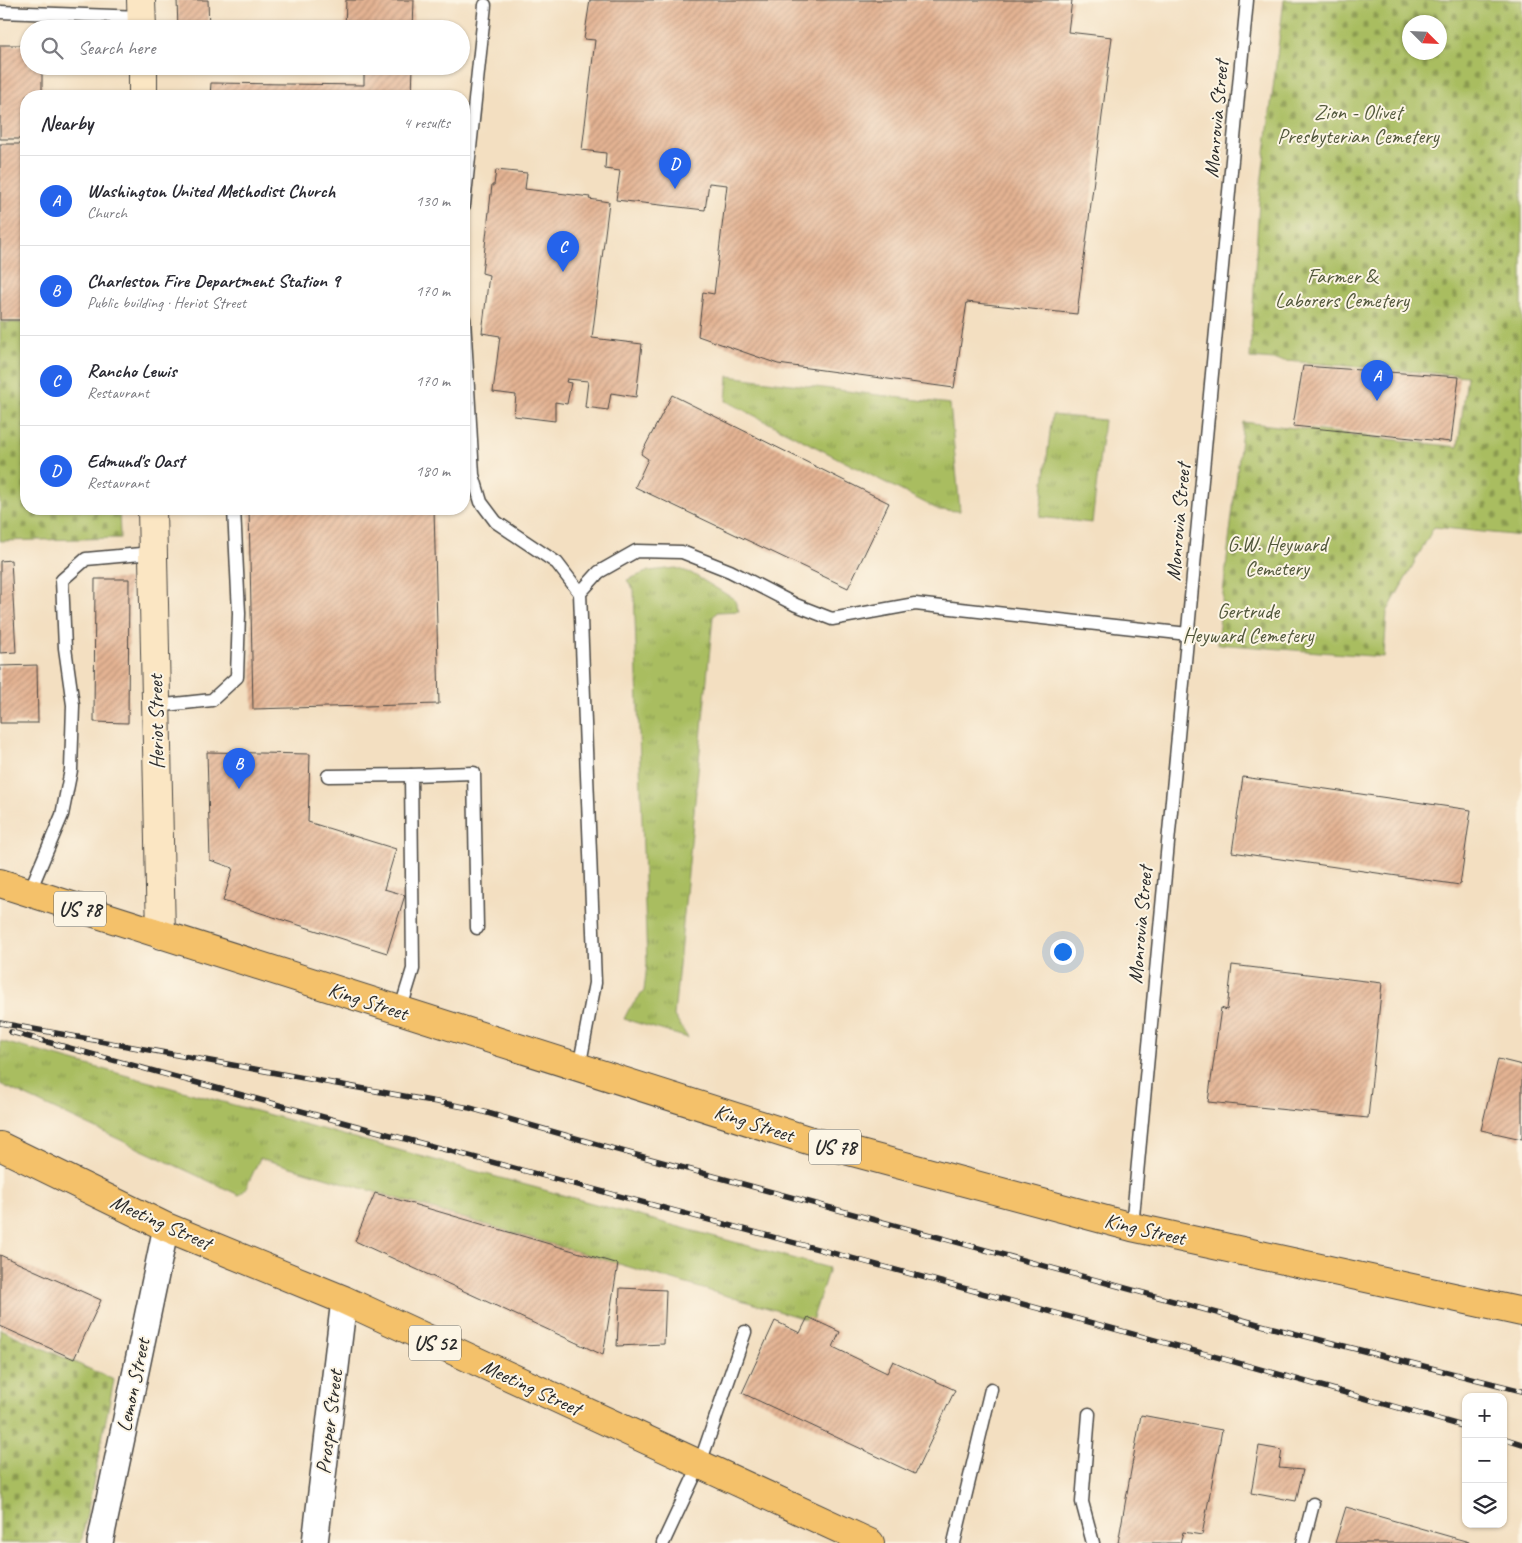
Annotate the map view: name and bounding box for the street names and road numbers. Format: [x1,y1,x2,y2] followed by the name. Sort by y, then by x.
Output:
[1198,56,1234,179] street label: Monrovia Street
[1160,459,1196,582] street label: Monrovia Street
[142,672,170,770] street label: Heriot Street
[1122,862,1158,985] street label: Monrovia Street
[54,892,106,926] road number: US 78
[325,976,413,1027] street label: King Street
[711,1098,799,1149] street label: King Street
[809,1130,861,1164] road number: US 78
[107,1188,218,1257] street label: Meeting Street
[1102,1207,1190,1251] street label: King Street
[409,1326,461,1360] road number: US 52
[110,1334,156,1434] street label: Lemon Street
[477,1353,588,1423] street label: Meeting Street
[310,1366,349,1475] street label: Prosper Street

